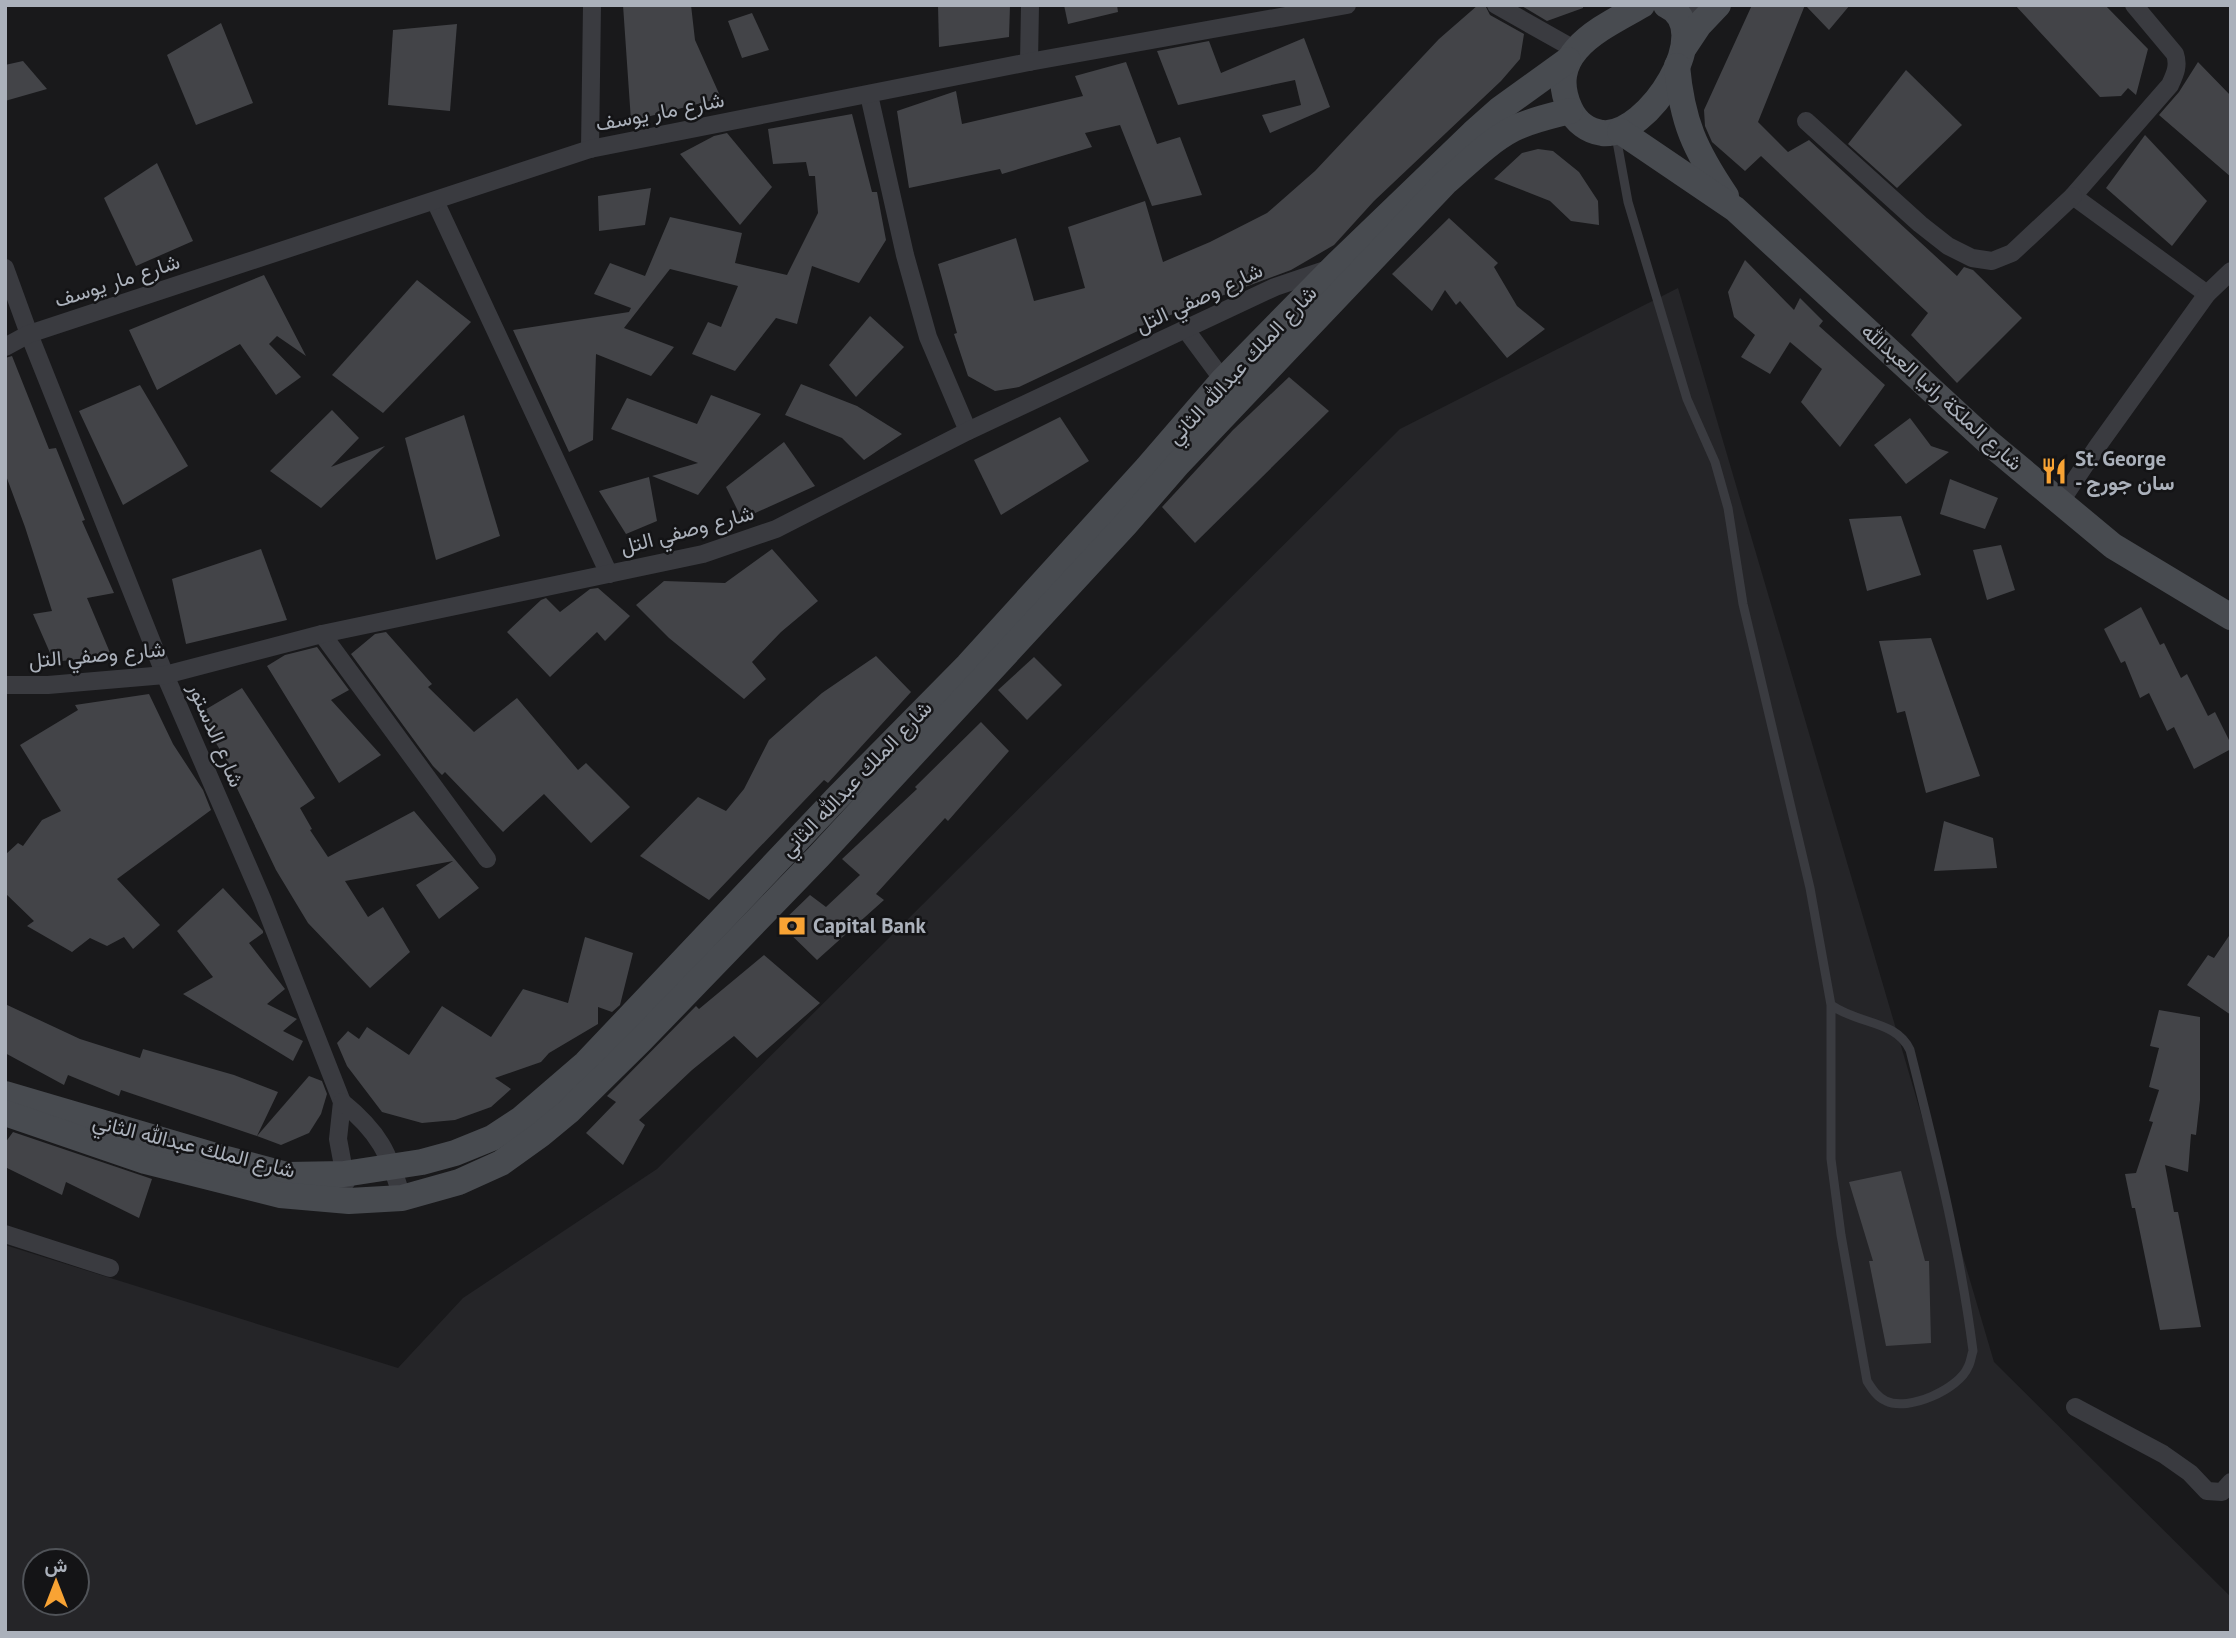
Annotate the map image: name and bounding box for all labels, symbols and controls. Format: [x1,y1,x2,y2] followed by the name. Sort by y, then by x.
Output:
[593,86,727,138] street label: شارع مار يوسف
[51,248,183,314] street label: شارع مار يوسف
[1131,256,1268,342] street label: شارع وصفي التل
[1161,280,1325,453] street label: شارع الملك عبدالله الثاني
[1855,317,2029,477] street label: شارع الملكة رانيا العبدالله
[2075,445,2175,497] place label: St. George - سان جورج
[2039,456,2069,486] restaurant icon: St. George - سان جورج
[617,499,758,564] street label: شارع وصفي التل
[27,635,167,678] street label: شارع وصفي التل
[181,678,250,791] street label: شارع الدستور
[774,695,940,866] street label: شارع الملك عبدالله الثاني
[777,911,807,941] bank icon: Capital Bank
[813,912,926,939] place label: Capital Bank
[89,1107,298,1188] street label: شارع الملك عبدالله الثاني
[21,1547,91,1617] north arrow
[45,1553,68,1577] text: ش

